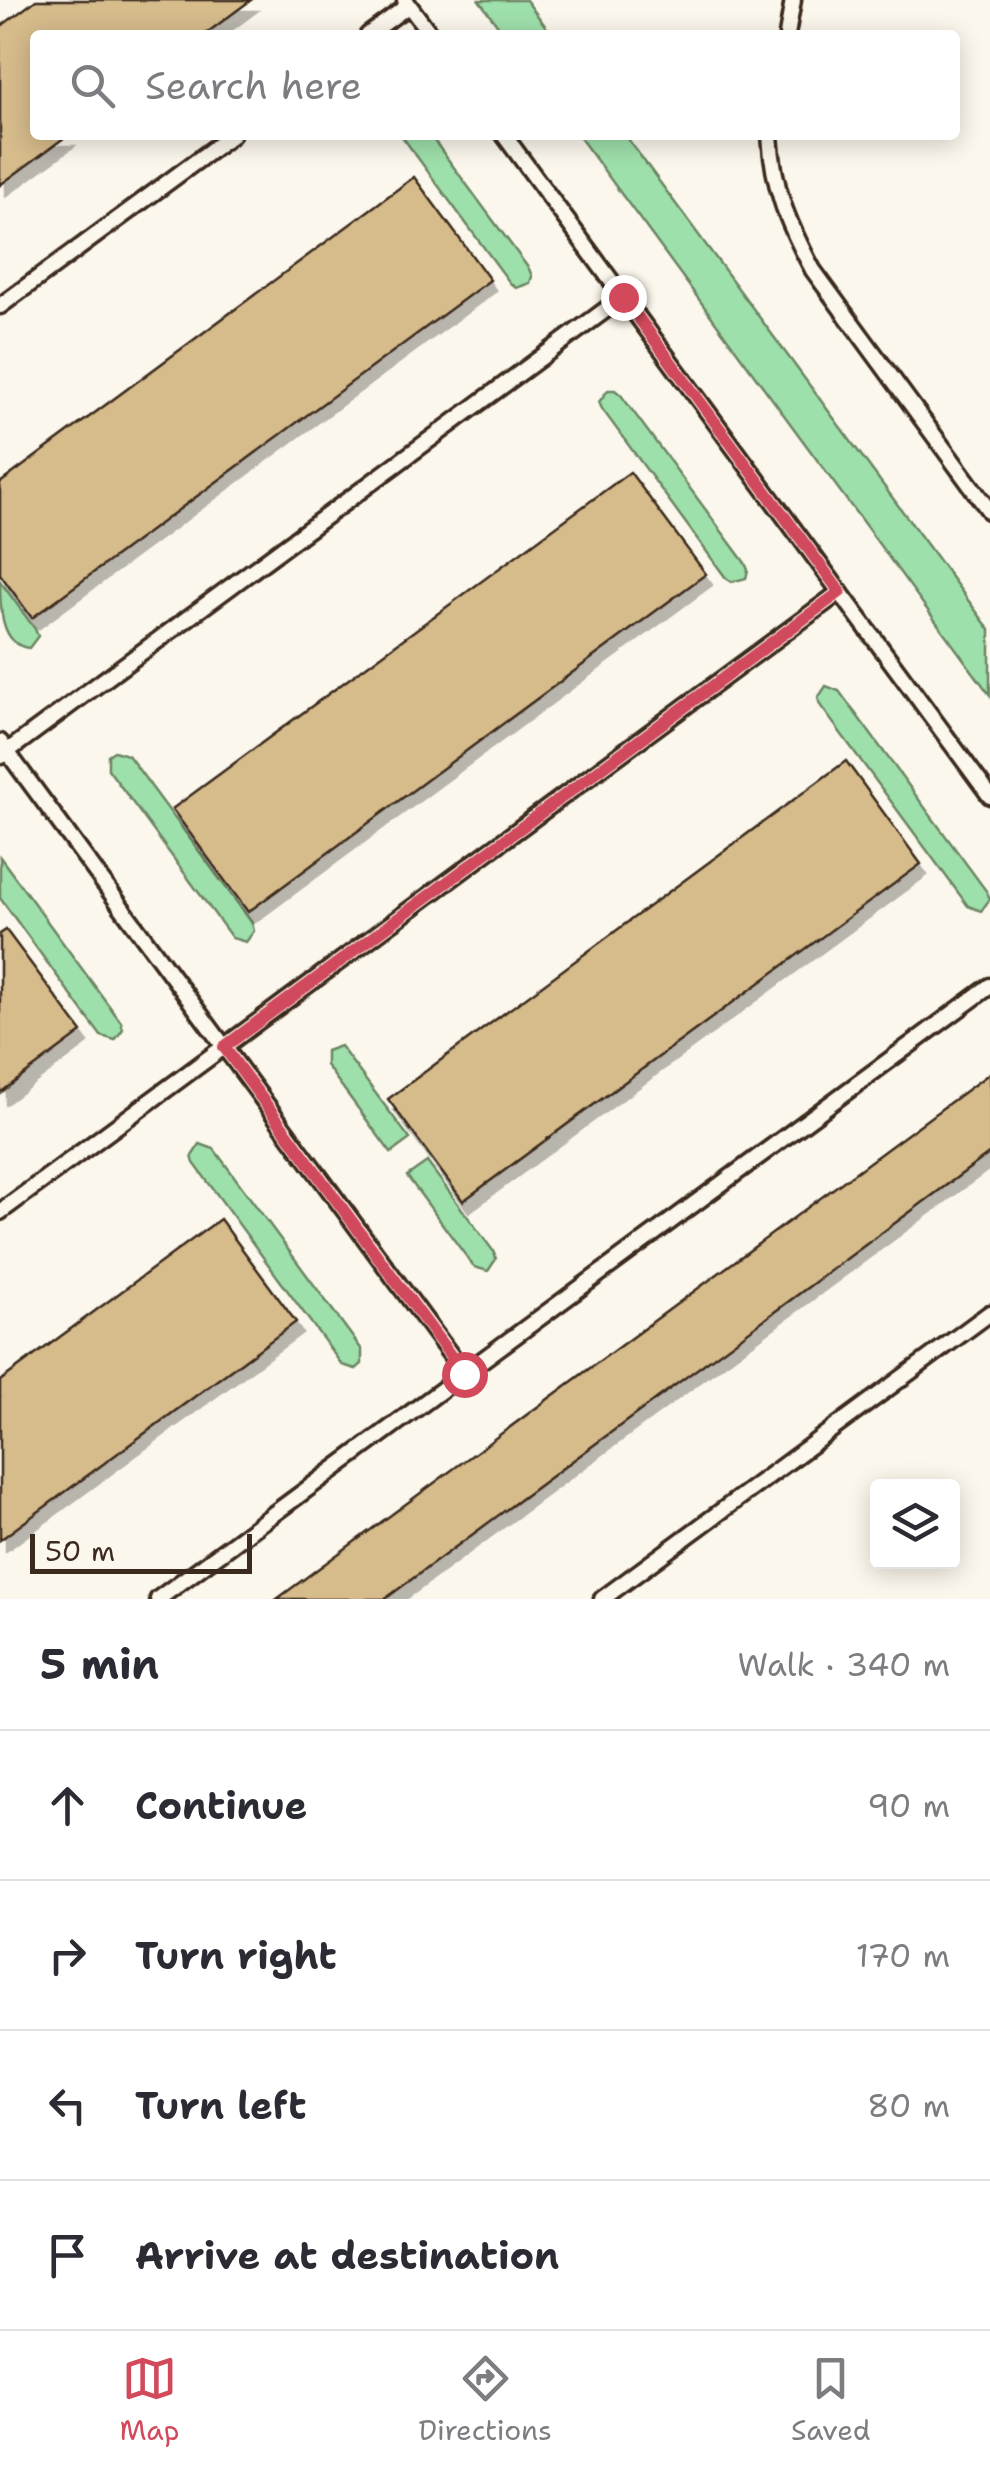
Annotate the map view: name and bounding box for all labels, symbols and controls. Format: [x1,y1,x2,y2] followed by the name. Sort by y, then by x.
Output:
[30,30,960,140] search box
[65,58,120,113] icon: search
[145,60,362,111] text: Search here
[601,275,647,321] route end
[442,1352,488,1398] route start
[870,1479,960,1569] map controls
[870,1479,960,1569] button: layers
[30,1529,252,1574] scale bar
[45,1532,115,1570] text: 50 m
[40,1636,159,1692] text: 5 min
[738,1643,950,1686] text: Walk · 340 m
[40,1778,95,1833] icon: ahead
[135,1780,307,1831] text: Continue
[867,1784,950,1827] text: 90 m
[40,1928,95,1983] icon: right
[135,1930,337,1981] text: Turn right
[856,1934,950,1977] text: 170 m
[40,2078,95,2133] icon: left
[135,2080,307,2131] text: Turn left
[867,2084,950,2127] text: 80 m
[40,2228,95,2283] icon: arrive
[135,2230,559,2281] text: Arrive at destination
[120,2351,179,2449] tab: Map
[418,2351,552,2449] tab: Directions
[791,2351,870,2449] tab: Saved

